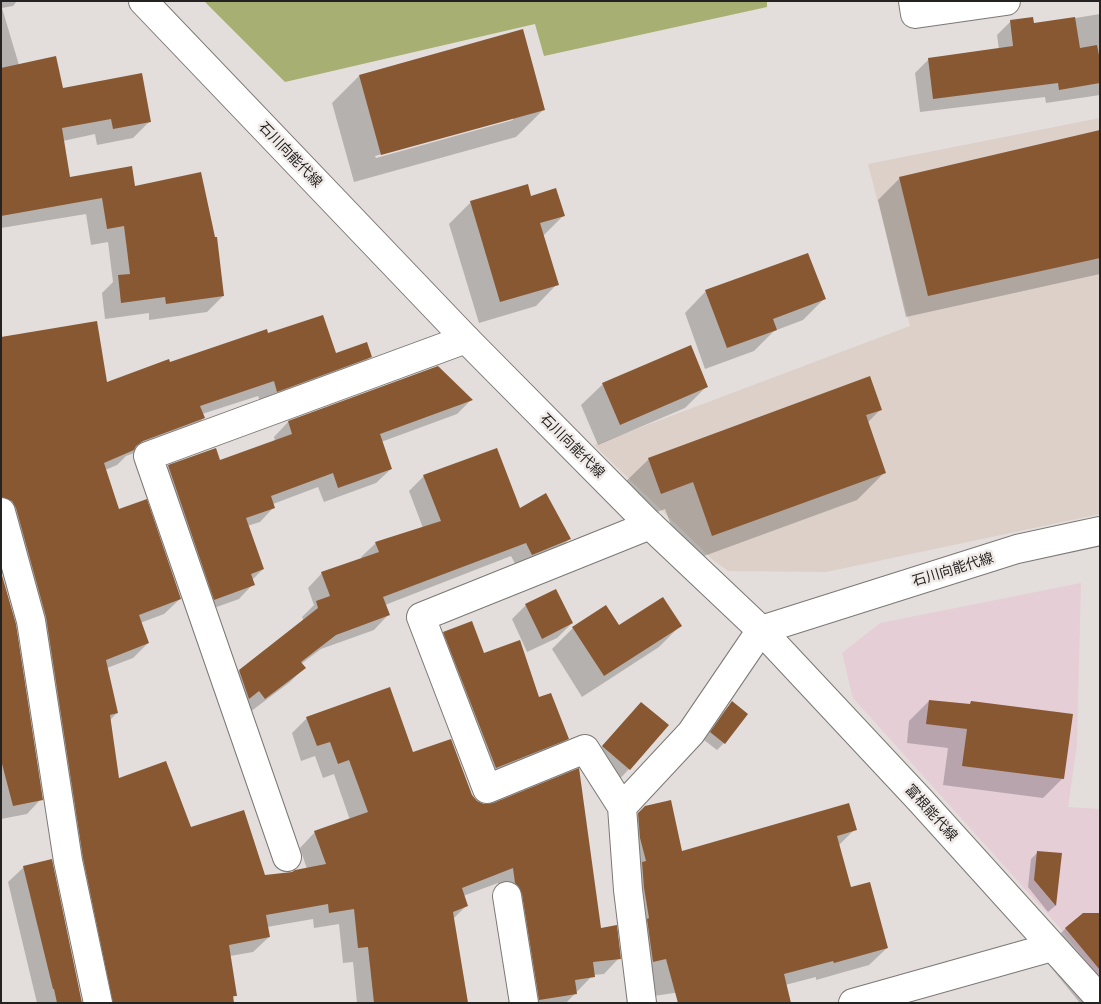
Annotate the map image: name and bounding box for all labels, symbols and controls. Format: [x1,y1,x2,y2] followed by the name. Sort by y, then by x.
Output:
[255,119,325,191] street label: 石川向能代線
[536,410,608,482] street label: 石川向能代線
[910,550,996,590] street label: 石川向能代線
[901,781,961,845] street label: 富根能代線

